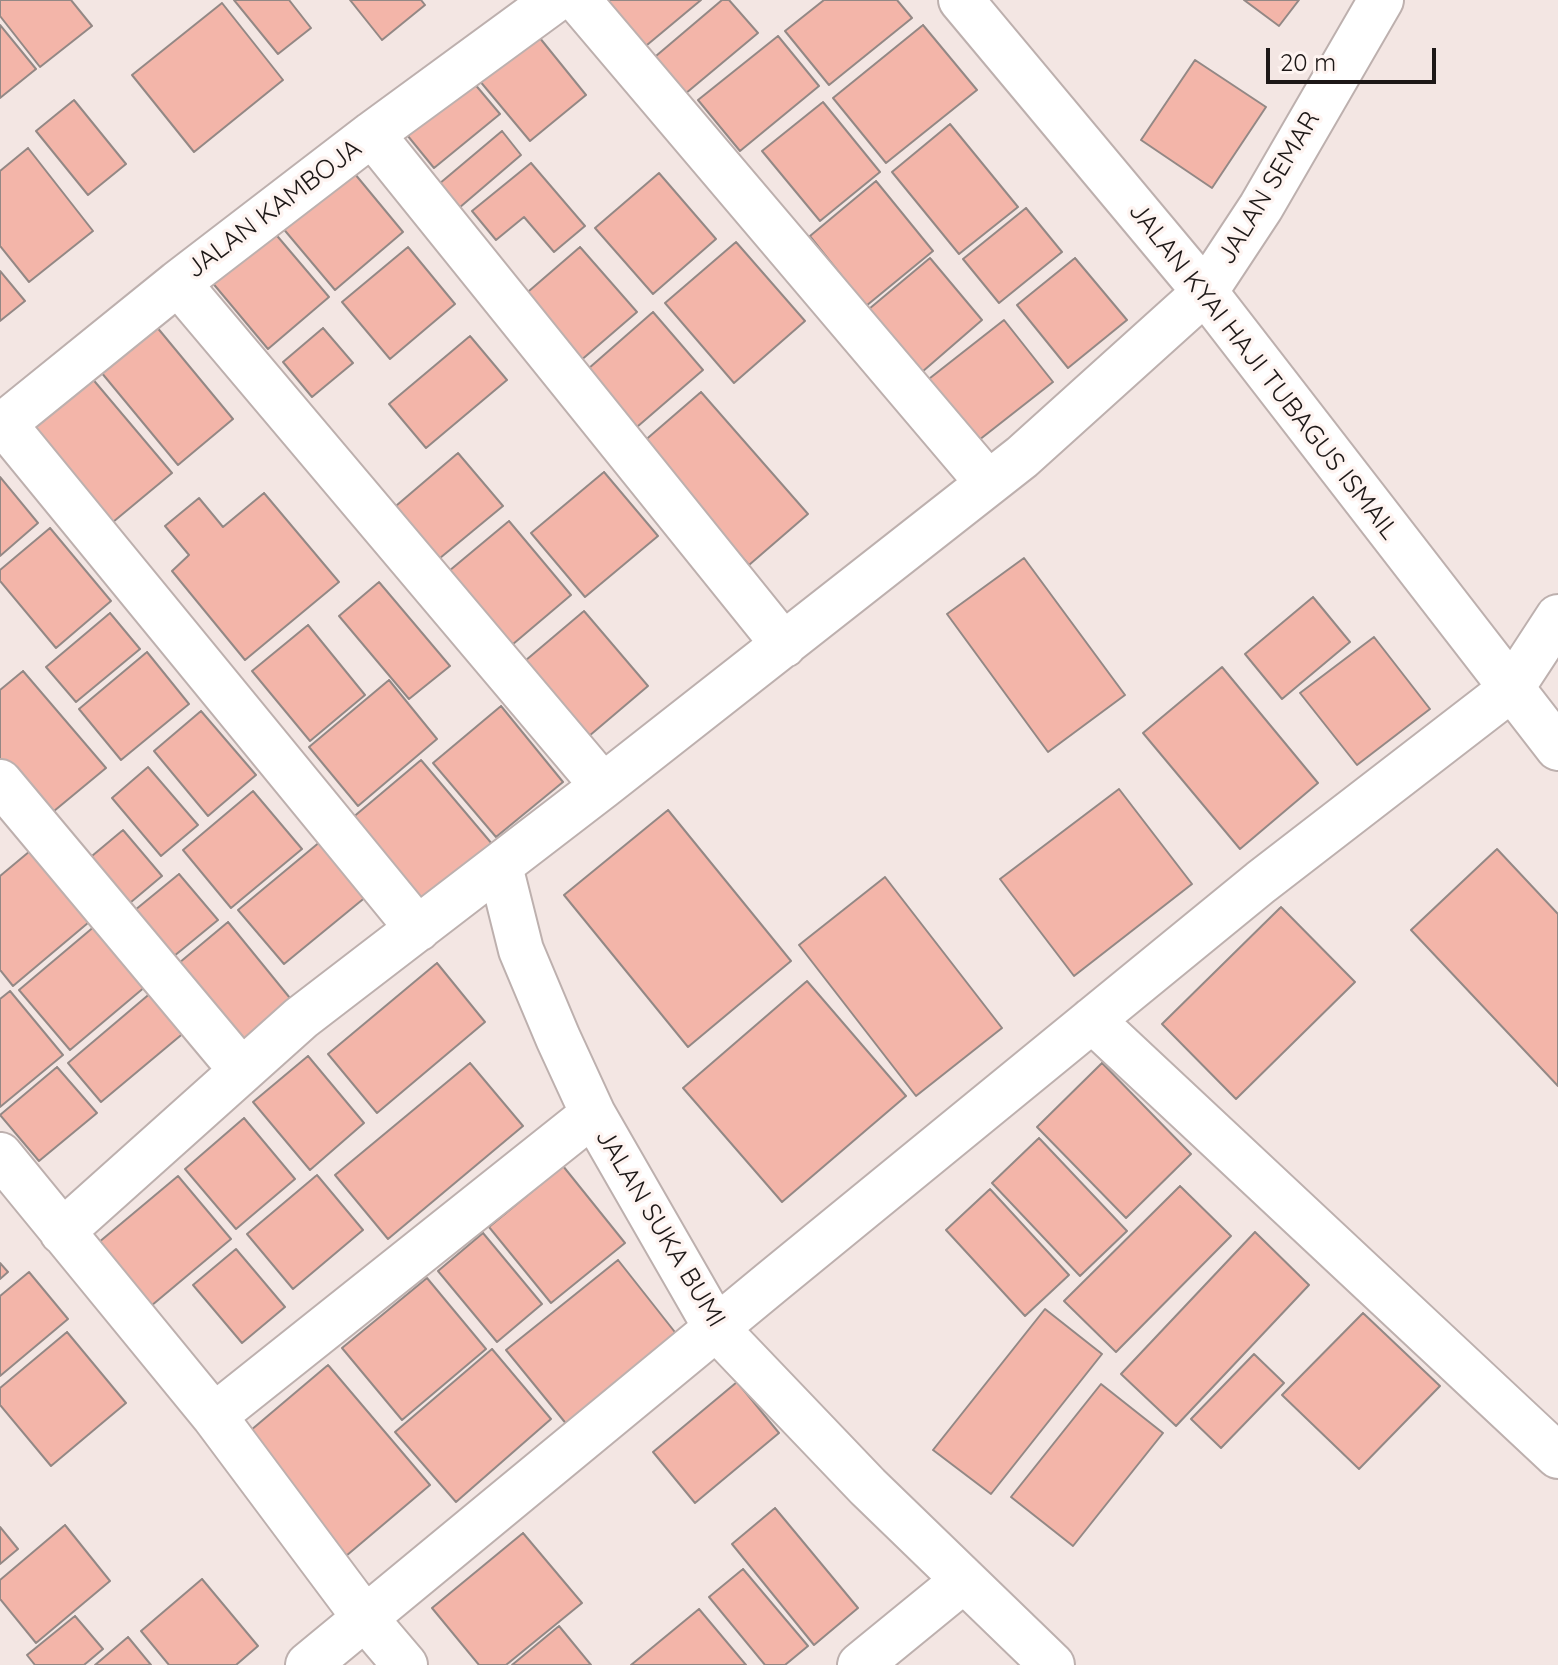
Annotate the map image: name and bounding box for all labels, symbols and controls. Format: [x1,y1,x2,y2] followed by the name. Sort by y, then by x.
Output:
[1270,32,1440,82] scale bar
[1280,47,1336,77] text: 20 m
[1211,106,1327,270] street label: JALAN SEMAR
[180,133,368,285] street label: JALAN KAMBOJA
[1122,196,1404,546] street label: JALAN KYAI HAJI TUBAGUS ISMAIL
[588,1123,732,1333] street label: JALAN SUKA BUMI

